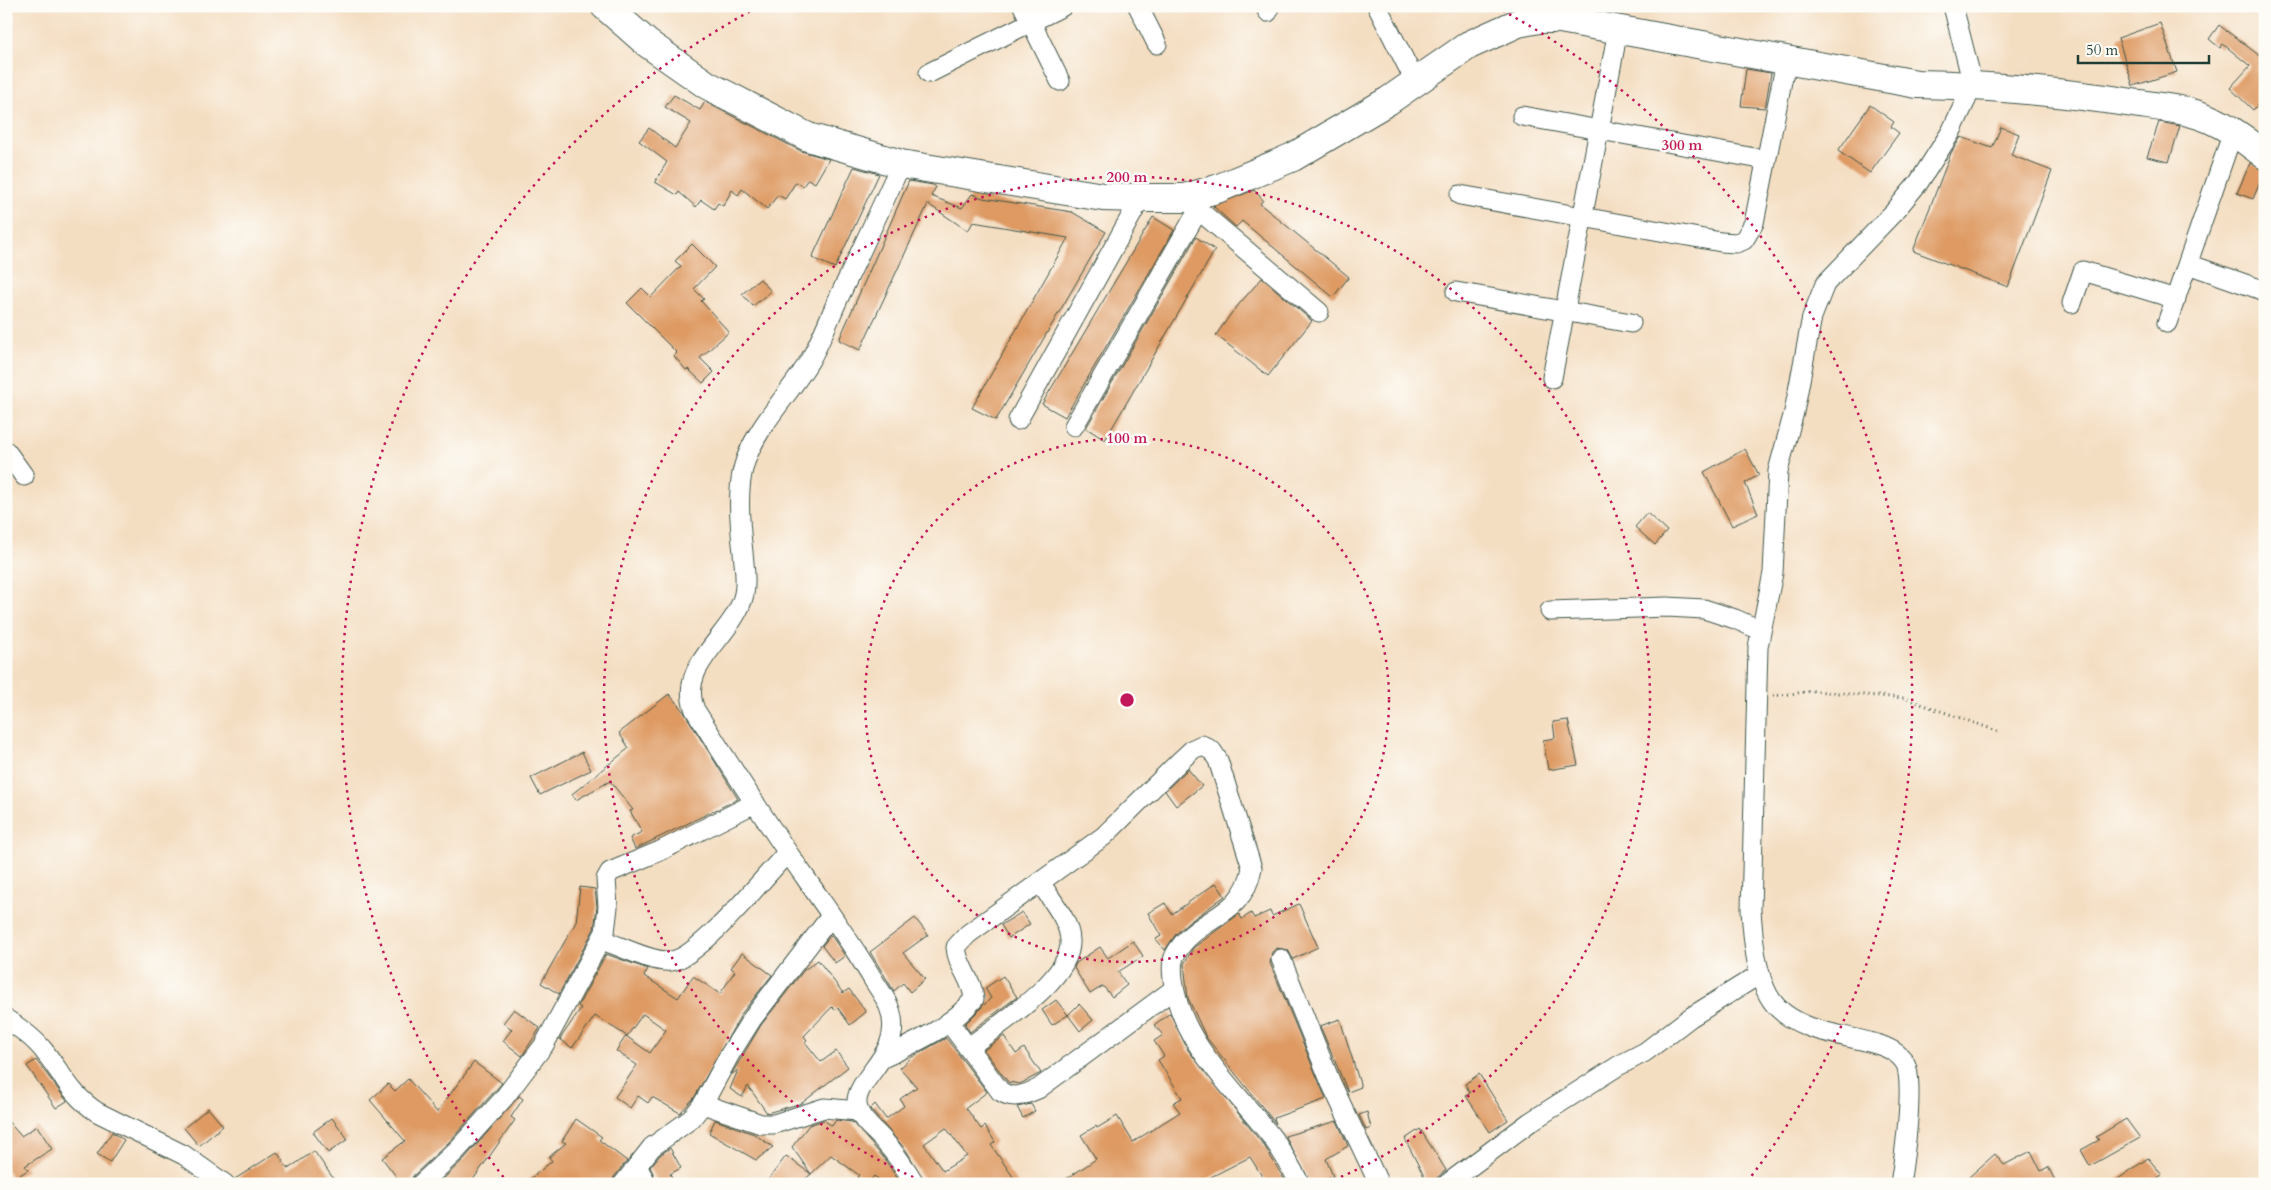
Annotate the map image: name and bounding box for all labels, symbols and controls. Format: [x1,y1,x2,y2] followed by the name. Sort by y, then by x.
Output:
[2078,32,2210,64] scale bar
[2086,40,2118,60] text: 50 m
[1662,135,1703,155] text: 300 m
[1107,167,1148,187] text: 200 m
[1107,428,1148,448] text: 100 m
[1118,691,1136,709] centre of rings

